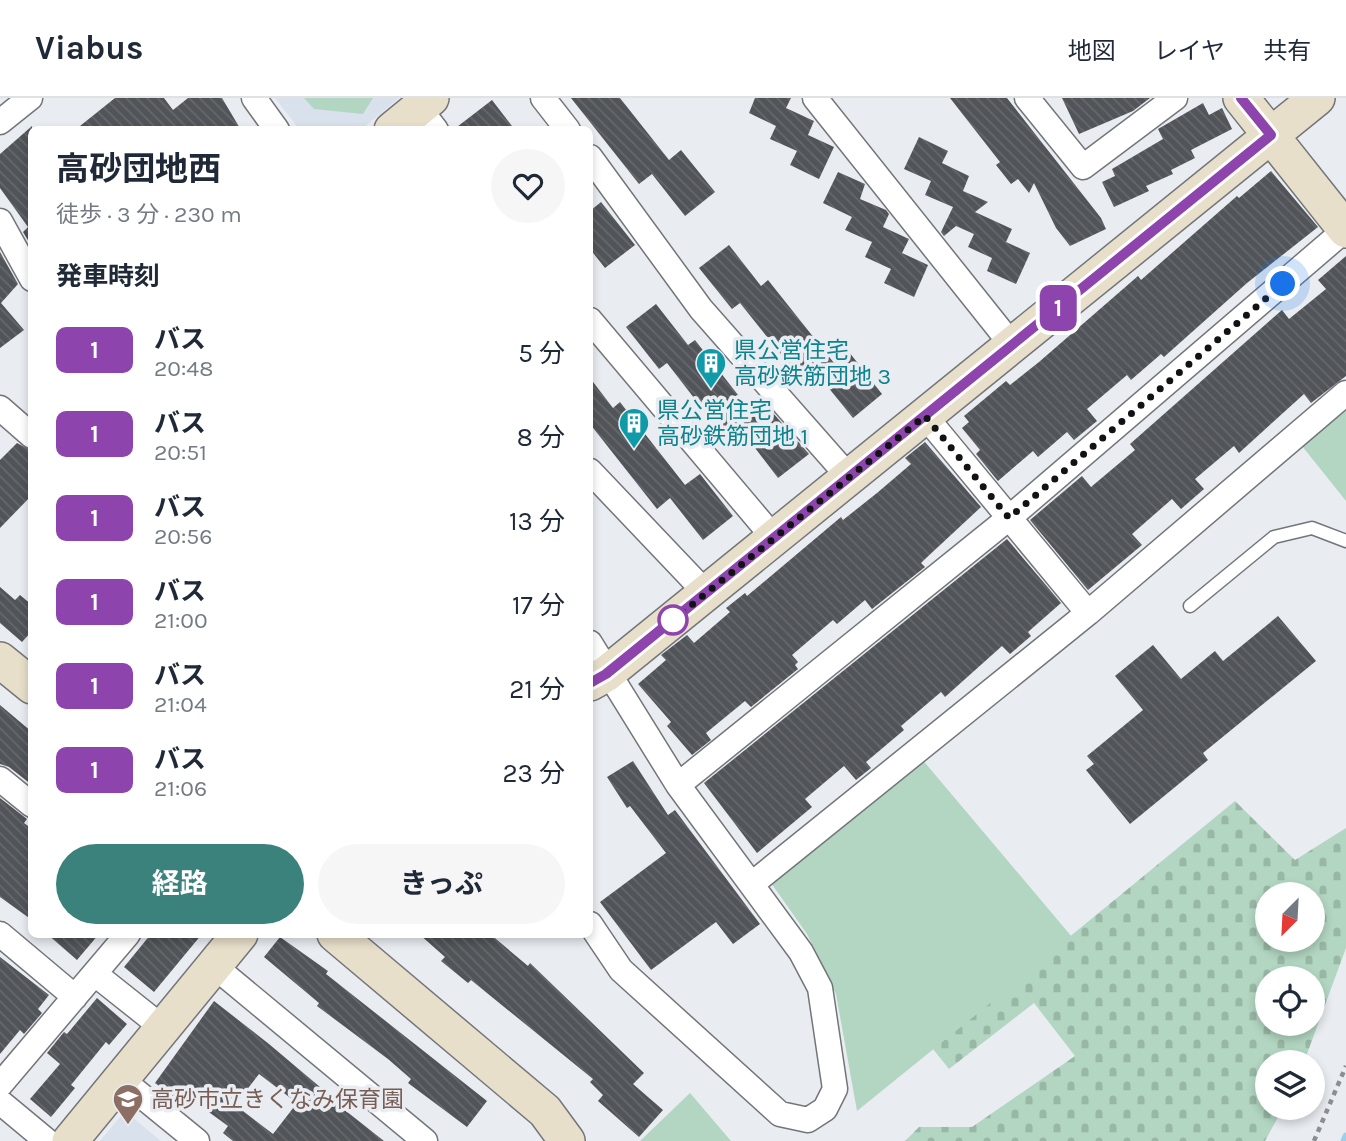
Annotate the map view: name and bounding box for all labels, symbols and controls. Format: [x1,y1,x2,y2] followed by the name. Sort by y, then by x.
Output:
[35,29,143,67] text: Viabus
[1068,37,1116,65] text: 地図
[1154,37,1225,65] text: レイヤ
[1263,37,1311,65] text: 共有
[491,149,565,223] button: heart
[56,150,221,188] text: 高砂団地西
[56,201,242,228] text: 徒歩 · 3 分 · 230 m
[56,261,160,292] text: 発車時刻
[1265,266,1300,301] your location
[1035,285,1081,331] line badge: 1
[1054,294,1062,322] text: 1
[154,324,206,355] text: バス
[90,336,99,364] text: 1
[734,337,891,390] place label: 県公営住宅 高砂鉄筋団地 3
[518,338,565,369] text: 5 分
[694,346,728,390] building icon: 県公営住宅 高砂鉄筋団地 3
[154,355,213,382] text: 20:48
[657,397,808,450] place label: 県公営住宅 高砂鉄筋団地 1
[617,406,651,450] building icon: 県公営住宅 高砂鉄筋団地 1
[154,408,206,439] text: バス
[90,420,99,448] text: 1
[517,422,565,453] text: 8 分
[154,439,207,466] text: 20:51
[154,492,206,523] text: バス
[90,504,99,532] text: 1
[509,506,565,537] text: 13 分
[154,523,212,550] text: 20:56
[154,576,206,607] text: バス
[90,588,99,616] text: 1
[512,590,565,621] text: 17 分
[658,605,688,635] unlabelled marker
[154,607,208,634] text: 21:00
[154,660,206,691] text: バス
[90,672,99,700] text: 1
[509,674,565,705] text: 21 分
[154,691,207,718] text: 21:04
[154,744,206,775] text: バス
[90,756,99,784] text: 1
[502,758,565,789] text: 23 分
[154,775,207,802] text: 21:06
[56,844,304,924] button: 経路
[318,844,565,924] button: きっぷ
[1255,882,1325,952] north arrow
[1255,882,1325,1120] map controls
[1255,966,1325,1036] button: locate
[1255,1050,1325,1120] button: layers
[111,1082,145,1126] school or university icon: 高砂市立きくなみ保育園
[151,1086,404,1113] place label: 高砂市立きくなみ保育園

